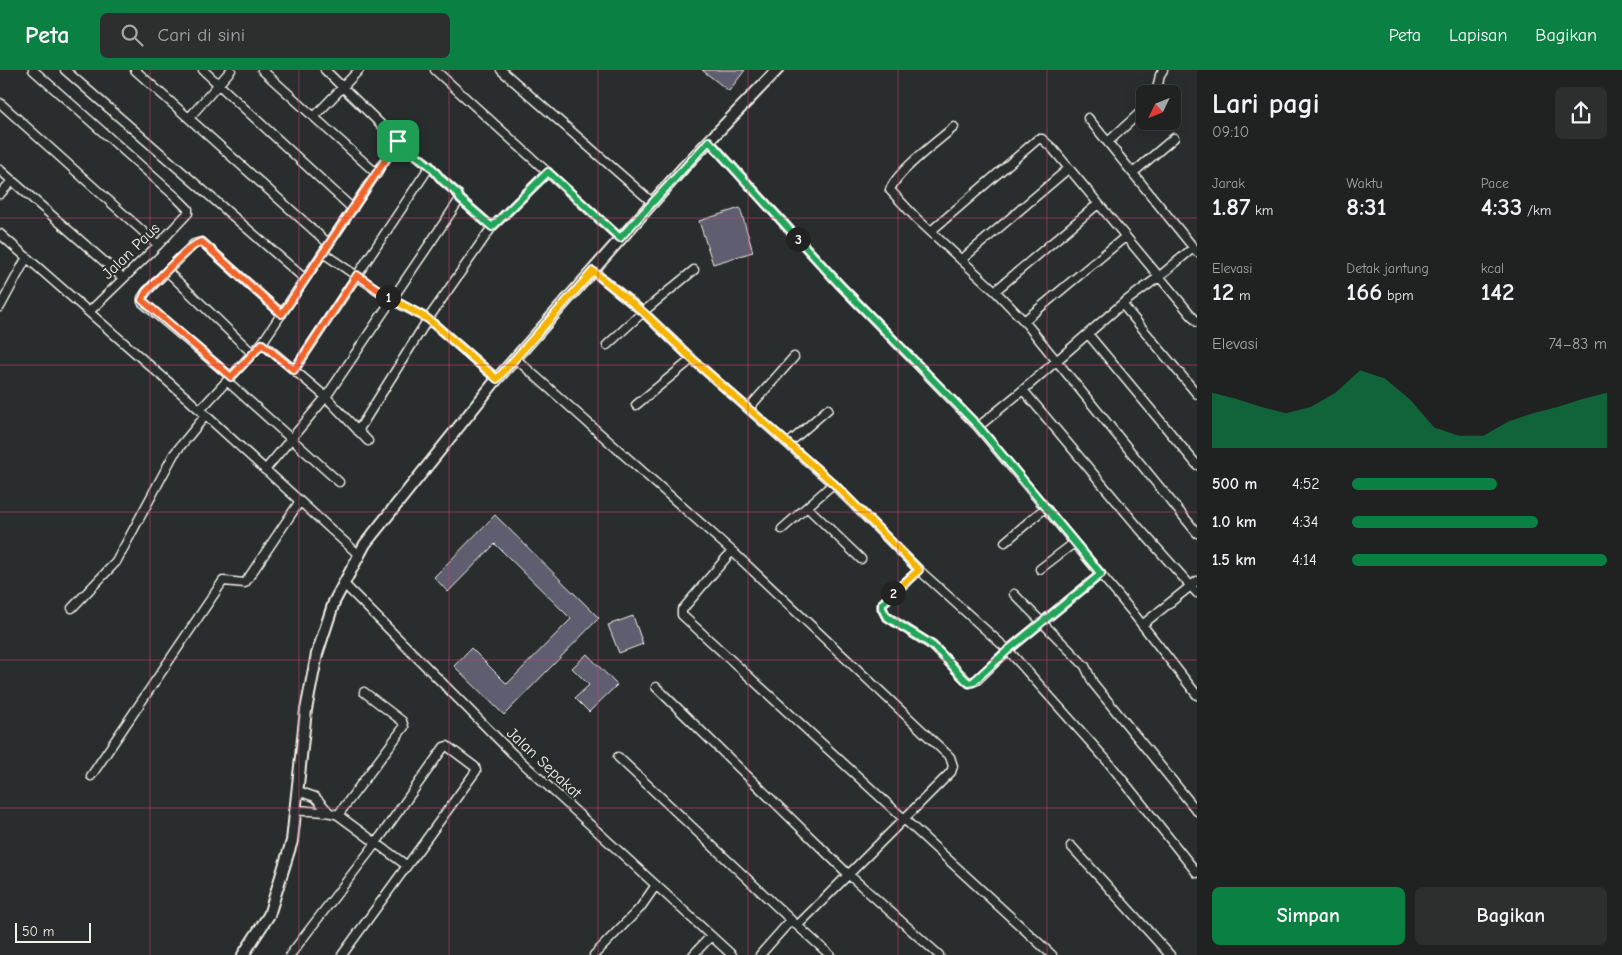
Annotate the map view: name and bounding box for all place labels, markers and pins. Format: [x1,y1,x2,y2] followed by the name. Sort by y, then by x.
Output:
[377,120,419,162] pin
[786,226,810,252] pin: 3
[376,284,400,310] pin: 1
[880,580,906,606] pin: 2

